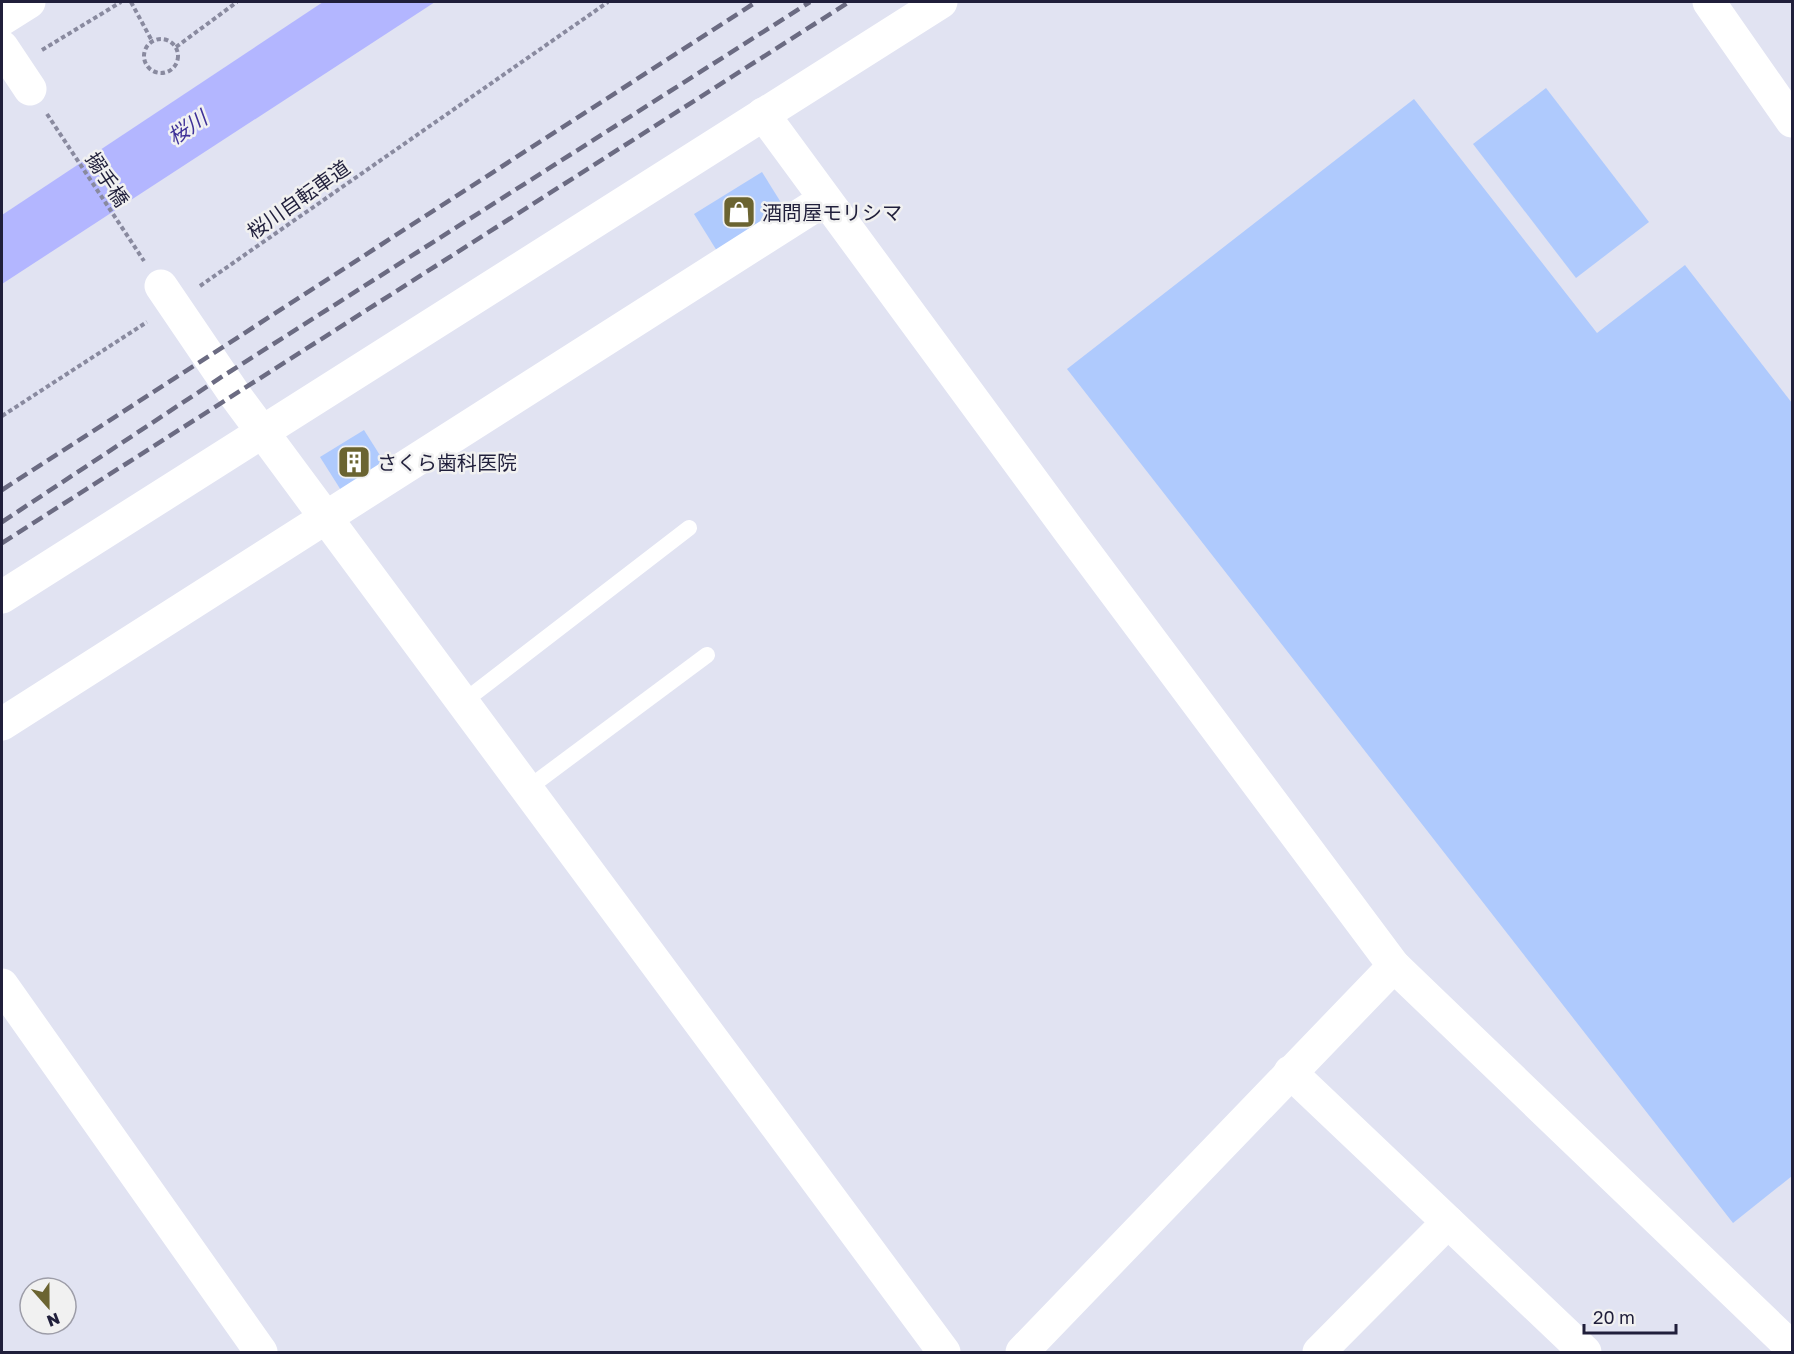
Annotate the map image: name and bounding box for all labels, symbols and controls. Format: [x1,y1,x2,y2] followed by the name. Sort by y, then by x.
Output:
[162,103,213,150] water label: 桜川
[82,147,134,211] street label: 搦手橋
[242,155,354,243] street label: 桜川自転車道
[721,194,757,230] shop icon: 酒問屋モリシマ
[762,200,902,224] place label: 酒問屋モリシマ
[336,444,372,480] building icon: さくら歯科医院
[377,450,517,474] place label: さくら歯科医院
[18,1276,78,1336] north arrow
[1584,1297,1676,1335] scale bar
[1593,1306,1635,1328] text: 20 m
[44,1308,63,1332] text: N

